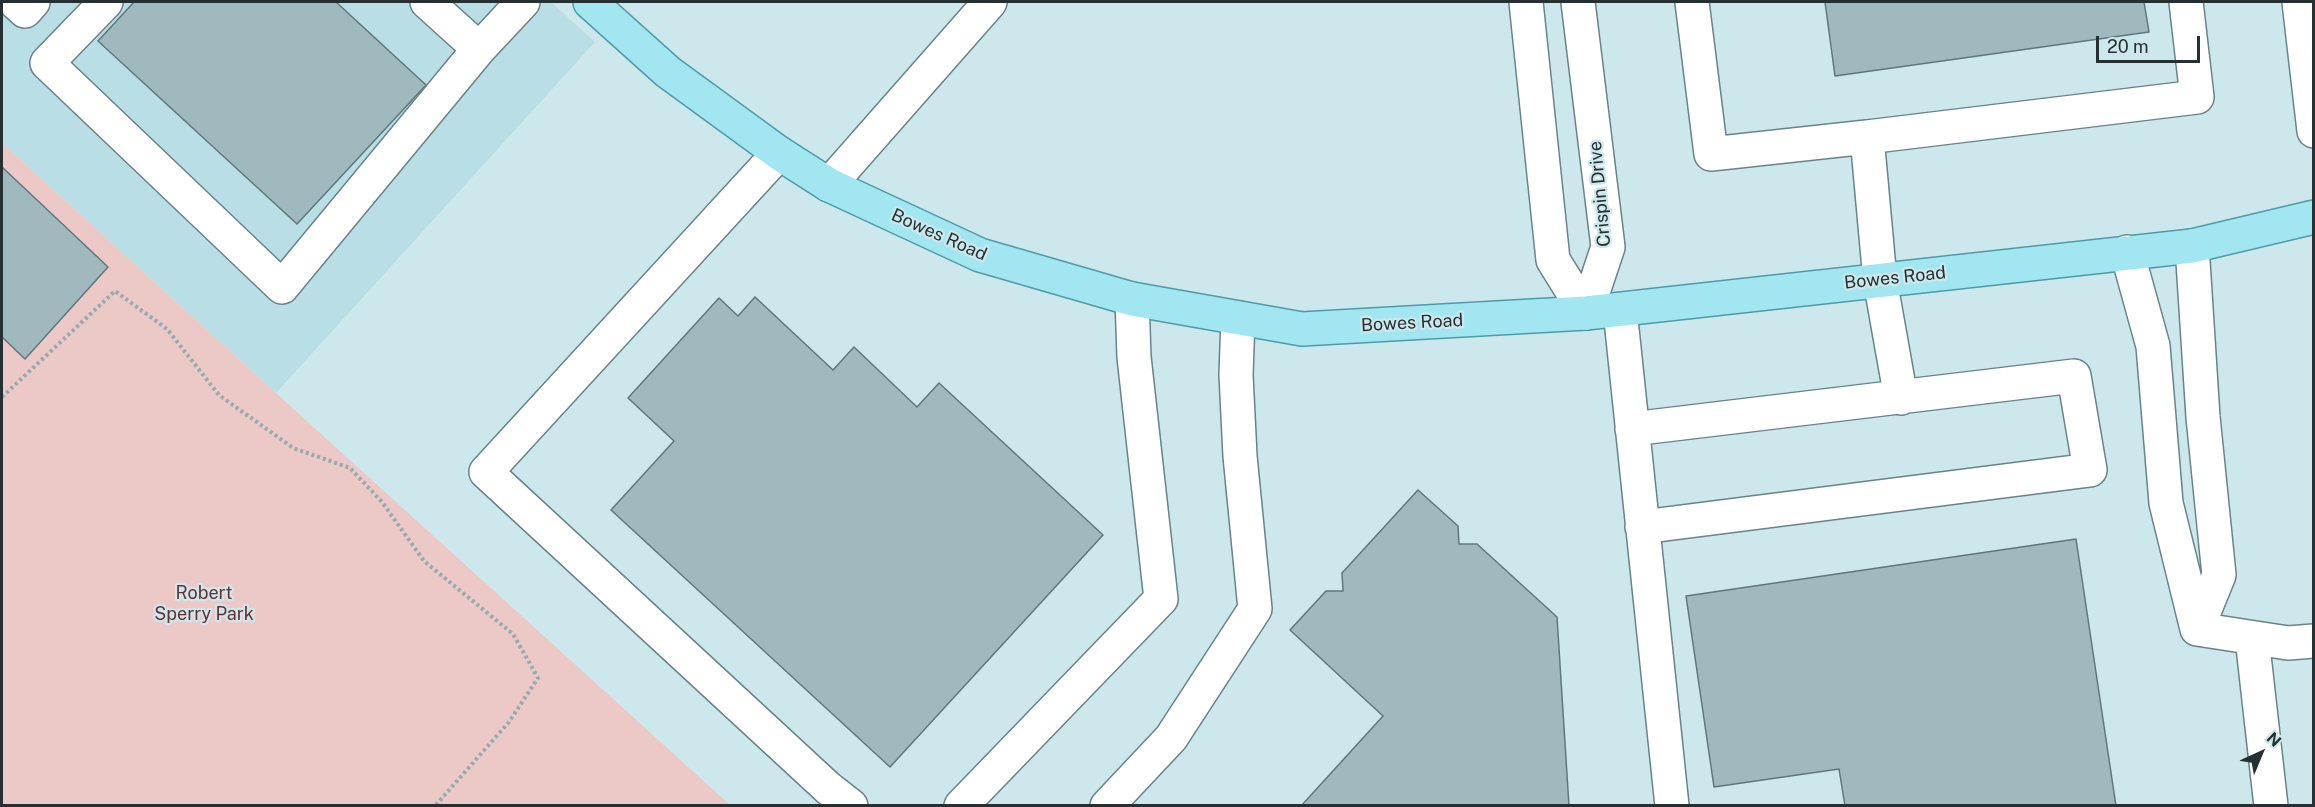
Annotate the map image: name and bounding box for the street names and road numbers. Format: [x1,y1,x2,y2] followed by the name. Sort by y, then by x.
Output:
[1585,140,1615,248] street label: Crispin Drive
[888,204,990,266] street label: Bowes Road
[1843,262,1947,294] street label: Bowes Road
[1360,310,1464,336] street label: Bowes Road

